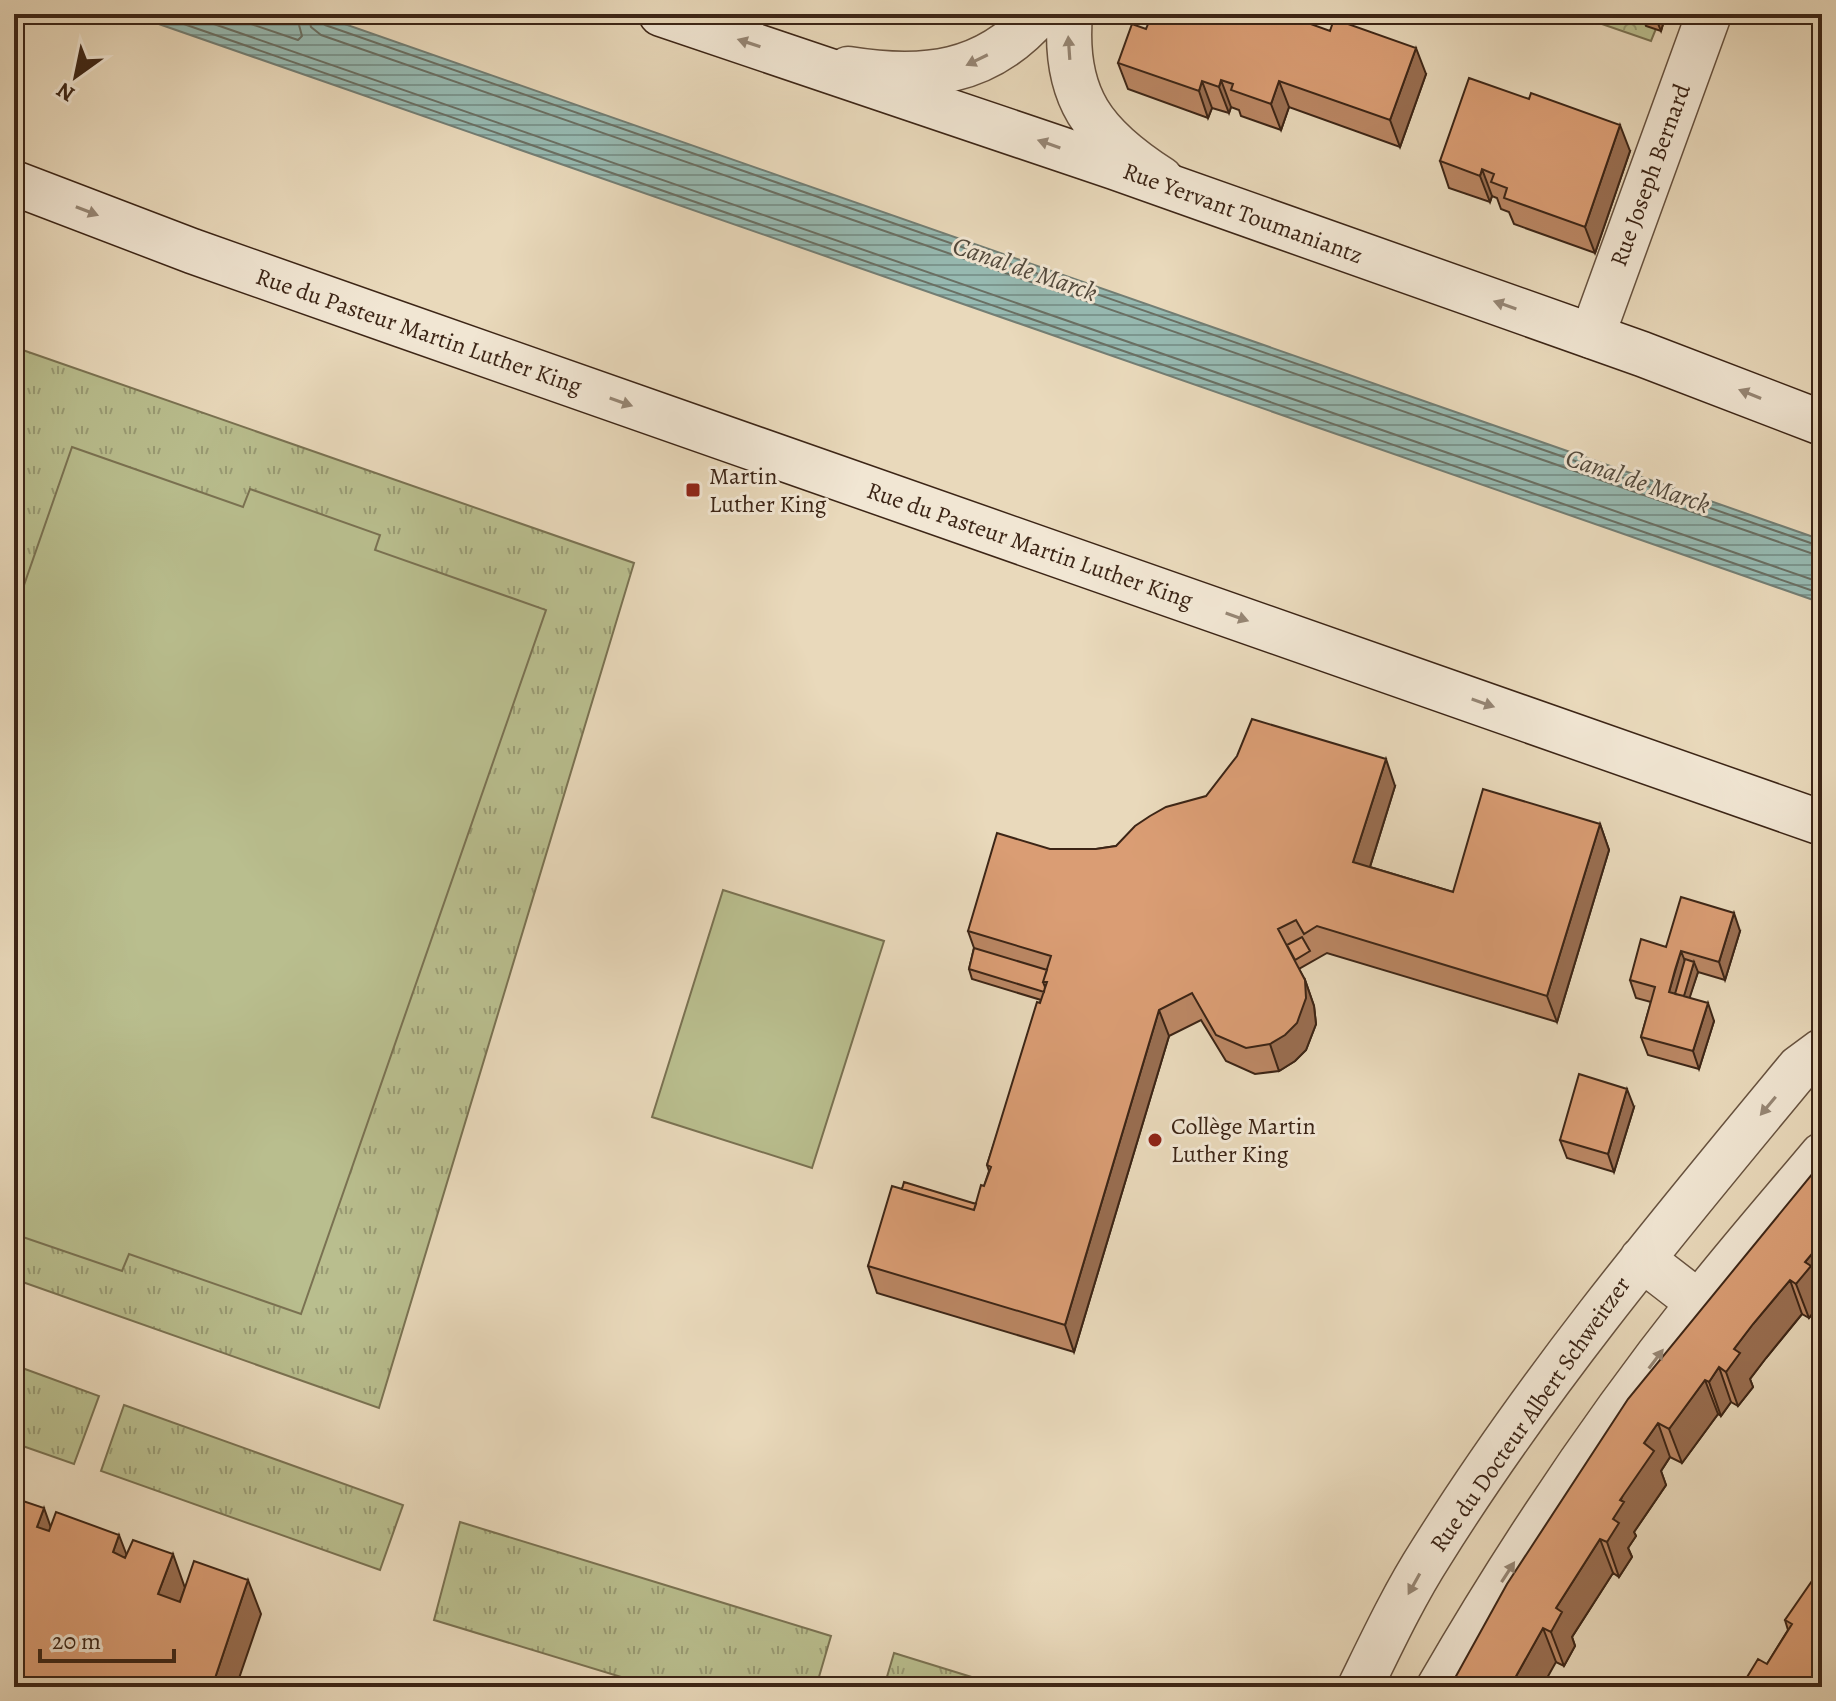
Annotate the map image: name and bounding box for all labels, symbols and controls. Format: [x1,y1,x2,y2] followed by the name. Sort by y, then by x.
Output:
[1062,35,1075,60] one-way arrow
[36,36,116,116] north arrow
[737,37,761,49] one-way arrow
[965,53,988,67] one-way arrow
[51,75,81,109] text: N
[1602,79,1698,271] street label: Rue Joseph Bernard
[1037,138,1061,150] one-way arrow
[1119,155,1367,271] street label: Rue Yervant Toumaniantz
[75,205,99,218] one-way arrow
[948,228,1102,310] water label: Canal de Marck
[252,260,586,402] street label: Rue du Pasteur Martin Luther King
[1493,299,1517,311] one-way arrow
[1738,387,1762,400] one-way arrow
[610,397,634,409] one-way arrow
[1561,440,1715,522] water label: Canal de Marck
[709,460,827,520] place label: Martin Luther King
[863,474,1197,616] street label: Rue du Pasteur Martin Luther King
[684,481,702,499] marker: Martin Luther King
[1225,612,1249,624] one-way arrow
[1471,697,1495,709] one-way arrow
[1760,1095,1777,1115] one-way arrow
[1171,1110,1316,1170] place label: Collège Martin Luther King
[1146,1131,1164,1149] marker: Collège Martin Luther King
[1422,1270,1638,1558] street label: Rue du Docteur Albert Schweitzer
[1647,1349,1663,1369] one-way arrow
[1500,1561,1514,1583] one-way arrow
[1407,1573,1421,1595] one-way arrow
[40,1613,174,1663] scale bar
[52,1625,101,1657] text: 20 m

